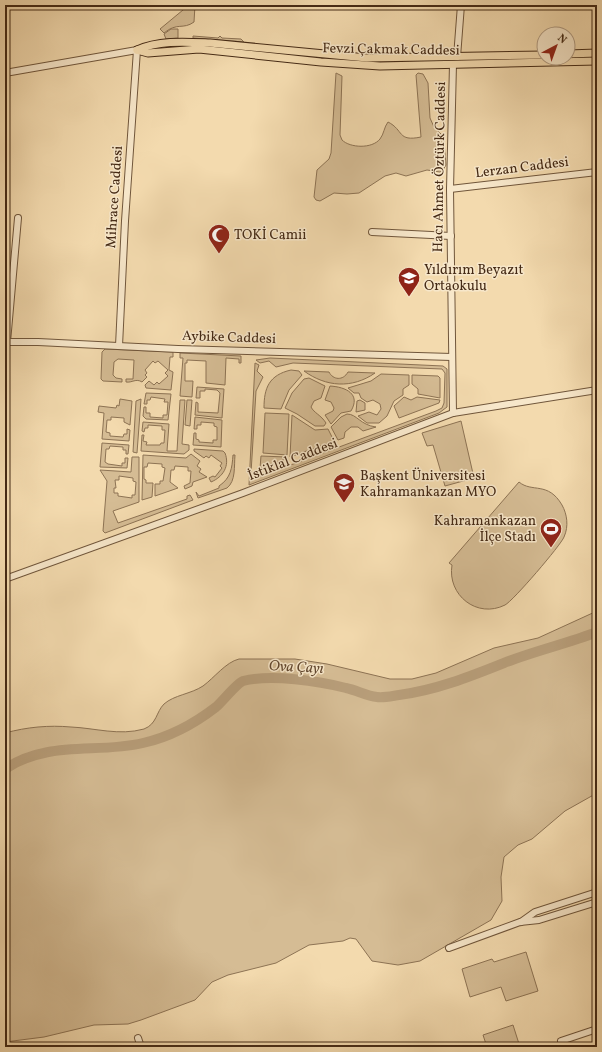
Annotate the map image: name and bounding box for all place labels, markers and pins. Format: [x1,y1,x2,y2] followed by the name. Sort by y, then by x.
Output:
[206,222,232,255] mosque icon: TOKİ Camii
[234,226,306,245] place label: TOKİ Camii
[424,261,523,296] place label: Yıldırım Beyazıt Ortaokulu
[396,265,422,298] school or university icon: Yıldırım Beyazıt Ortaokulu
[360,467,496,502] place label: Başkent Üniversitesi Kahramankazan MYO
[331,471,357,504] school or university icon: Başkent Üniversitesi Kahramankazan MYO
[434,512,536,547] place label: Kahramankazan İlçe Stadı
[538,516,564,549] sports icon: Kahramankazan İlçe Stadı

